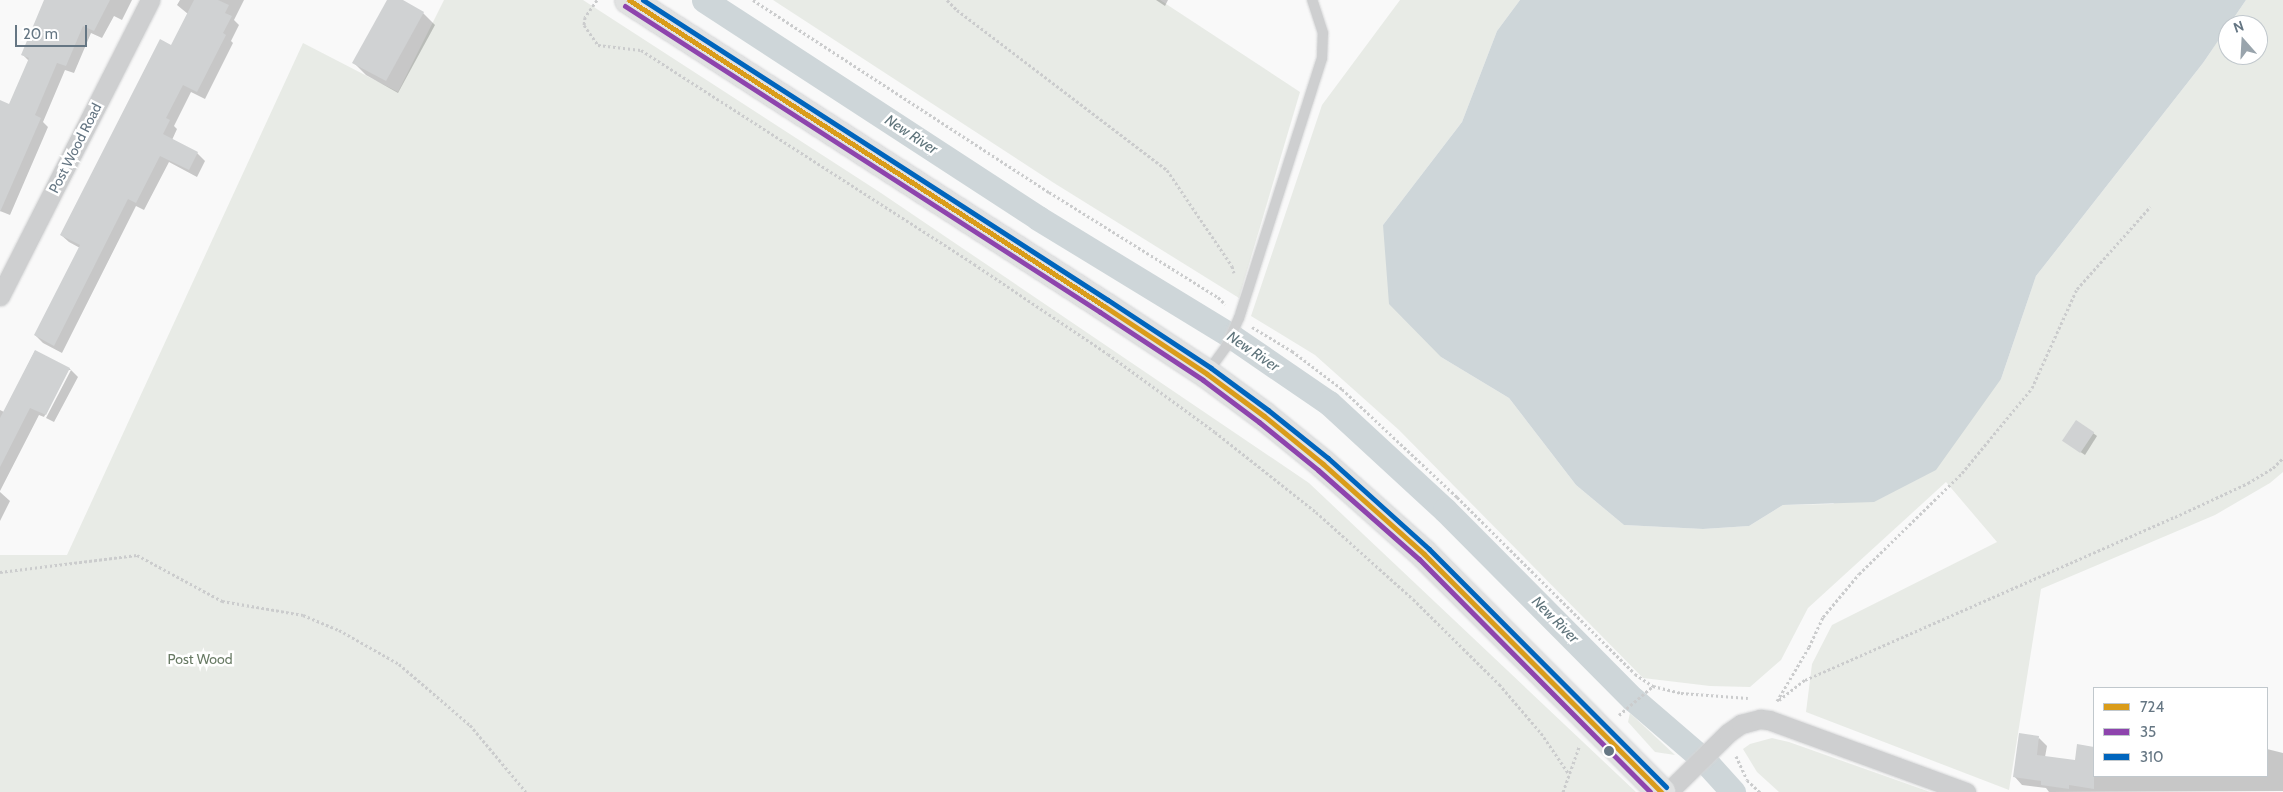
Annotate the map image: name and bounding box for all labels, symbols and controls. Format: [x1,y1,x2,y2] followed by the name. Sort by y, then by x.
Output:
[18,15,90,47] scale bar
[2218,15,2268,65] north arrow
[2231,17,2246,37] text: N
[23,25,58,43] text: 20 m
[45,100,105,196] street label: Post Wood Road
[881,111,941,159] water label: New River
[1223,328,1283,376] water label: New River
[1528,593,1582,647] water label: New River
[167,651,233,667] park label: Post Wood
[2093,687,2268,777] legend
[2140,698,2164,716] text: 724
[2140,723,2156,741] text: 35
[1604,746,1614,756] unlabelled marker
[2140,748,2163,766] text: 310

